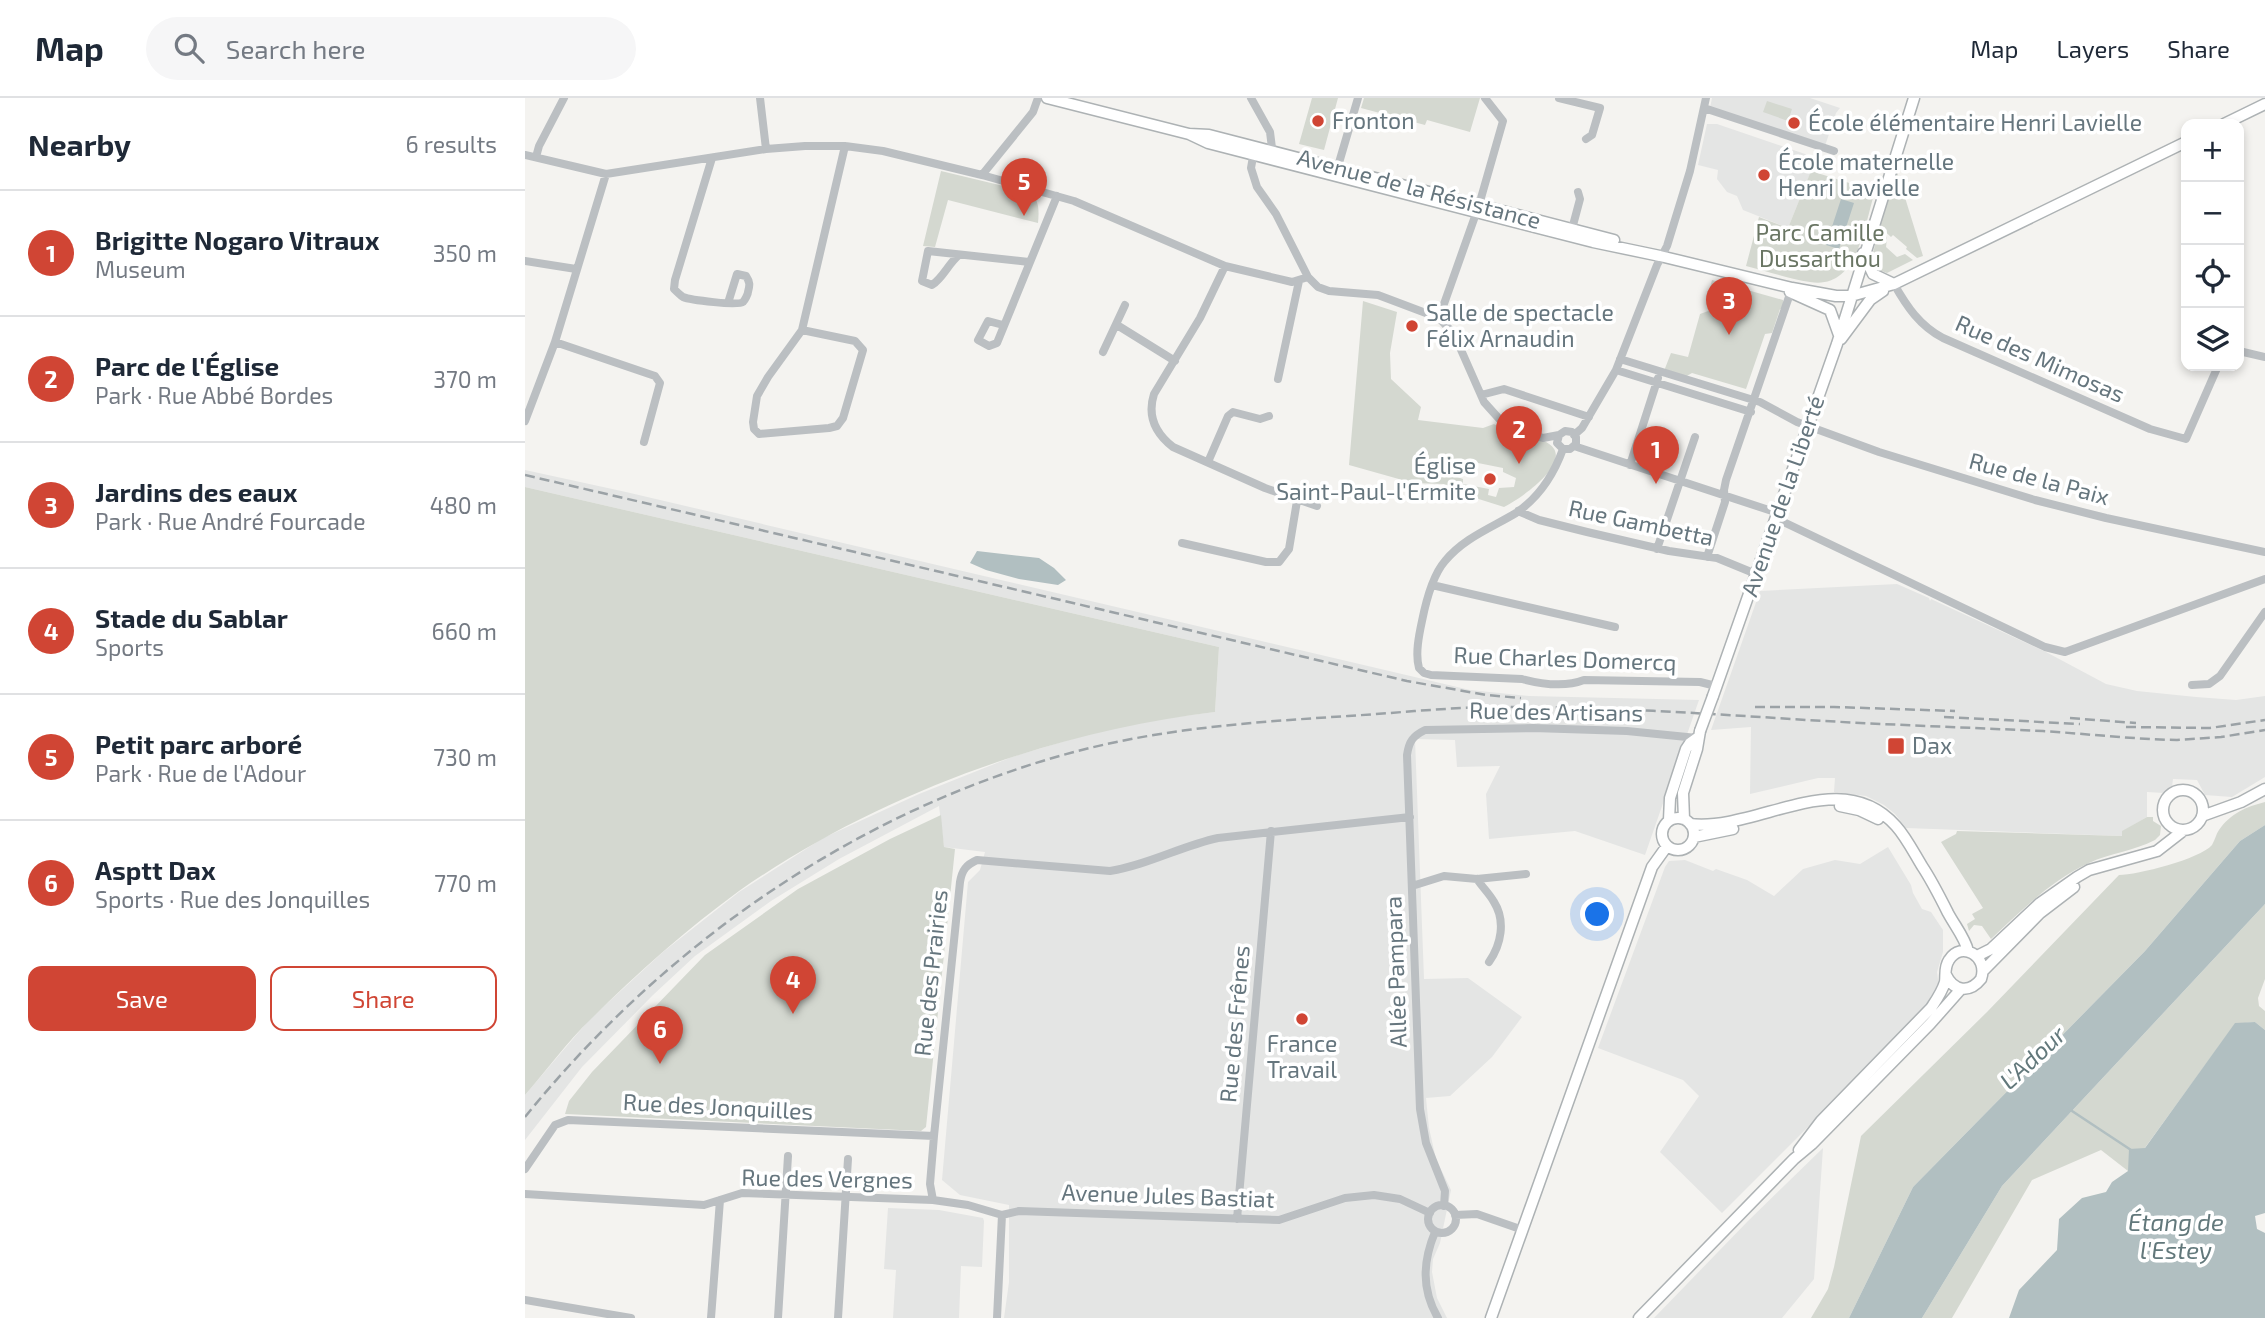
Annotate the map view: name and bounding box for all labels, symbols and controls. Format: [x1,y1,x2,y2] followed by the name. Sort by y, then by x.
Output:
[146,17,636,80] search box
[35,28,104,68] text: Map
[170,29,208,67] icon: search
[226,33,365,64] text: Search here
[1970,34,2018,63] text: Map
[2056,34,2129,63] text: Layers
[2167,34,2230,63] text: Share
[1332,106,1415,134] place label: Fronton
[1808,108,2142,136] place label: École élémentaire Henri Lavielle
[1310,113,1326,129] marker: Fronton
[1786,115,1802,131] marker: École élémentaire Henri Lavielle
[2181,119,2244,371] map controls
[2181,119,2244,182] button: +
[28,126,131,162] text: Nearby
[406,130,497,158] text: 6 results
[1294,142,1544,234] street label: Avenue de la Résistance
[1778,147,1954,201] place label: École maternelle Henri Lavielle
[1001,158,1047,216] pin: 5
[1756,167,1772,183] marker: École maternelle Henri Lavielle
[2181,182,2244,245] button: −
[1755,218,1885,272] park label: Parc Camille Dussarthou
[95,224,379,255] text: Brigitte Nogaro Vitraux
[46,239,56,267] text: 1
[433,239,497,267] text: 350 m
[2181,245,2244,308] button: locate
[95,255,186,283] text: Museum
[1706,277,1752,335] pin: 3
[1426,298,1614,352] place label: Salle de spectacle Félix Arnaudin
[1951,308,2129,408] street label: Rue des Mimosas
[2181,308,2244,371] button: layers
[1404,318,1420,334] marker: Salle de spectacle Félix Arnaudin
[95,350,279,381] text: Parc de l'Église
[44,365,58,393] text: 2
[433,365,497,393] text: 370 m
[95,381,333,409] text: Park · Rue Abbé Bordes
[1735,391,1830,600] street label: Avenue de la Liberté
[1496,406,1542,464] pin: 2
[1633,426,1679,484] pin: 1
[1966,446,2112,510] street label: Rue de la Paix
[1276,451,1476,505] place label: Église Saint-Paul-l'Ermite
[1482,471,1498,487] marker: Église Saint-Paul-l'Ermite
[95,476,297,507] text: Jardins des eaux
[44,491,58,519] text: 3
[430,491,497,519] text: 480 m
[1566,493,1716,551] street label: Rue Gambetta
[95,507,366,535] text: Park · Rue André Fourcade
[95,602,288,633] text: Stade du Sablar
[44,617,58,645] text: 4
[432,617,497,645] text: 660 m
[95,633,164,661] text: Sports
[1453,640,1677,676] street label: Rue Charles Domercq
[1469,695,1643,727] street label: Rue des Artisans
[95,728,302,759] text: Petit parc arboré
[1912,731,1952,759] place label: Dax
[1886,736,1906,756] marker: Dax
[45,743,57,771] text: 5
[433,743,497,771] text: 730 m
[95,759,306,787] text: Park · Rue de l'Adour
[95,854,216,885] text: Asptt Dax
[44,869,58,897] text: 6
[434,869,497,897] text: 770 m
[95,885,370,913] text: Sports · Rue des Jonquilles
[907,888,953,1058] street label: Rue des Prairies
[1378,896,1412,1048] street label: Allée Pampara
[1580,897,1614,931] your location
[1213,944,1255,1104] street label: Rue des Frênes
[770,956,816,1014] pin: 4
[28,966,256,1031] button: Save
[270,966,497,1031] button: Share
[637,1006,683,1064] pin: 6
[1294,1011,1310,1027] marker: France Travail
[1993,1019,2071,1095] water label: L'Adour
[1267,1029,1337,1083] place label: France Travail
[622,1087,814,1125] street label: Rue des Jonquilles
[741,1163,913,1193] street label: Rue des Vergnes
[1061,1177,1275,1213] street label: Avenue Jules Bastiat
[2128,1207,2224,1264] water label: Étang de l'Estey

